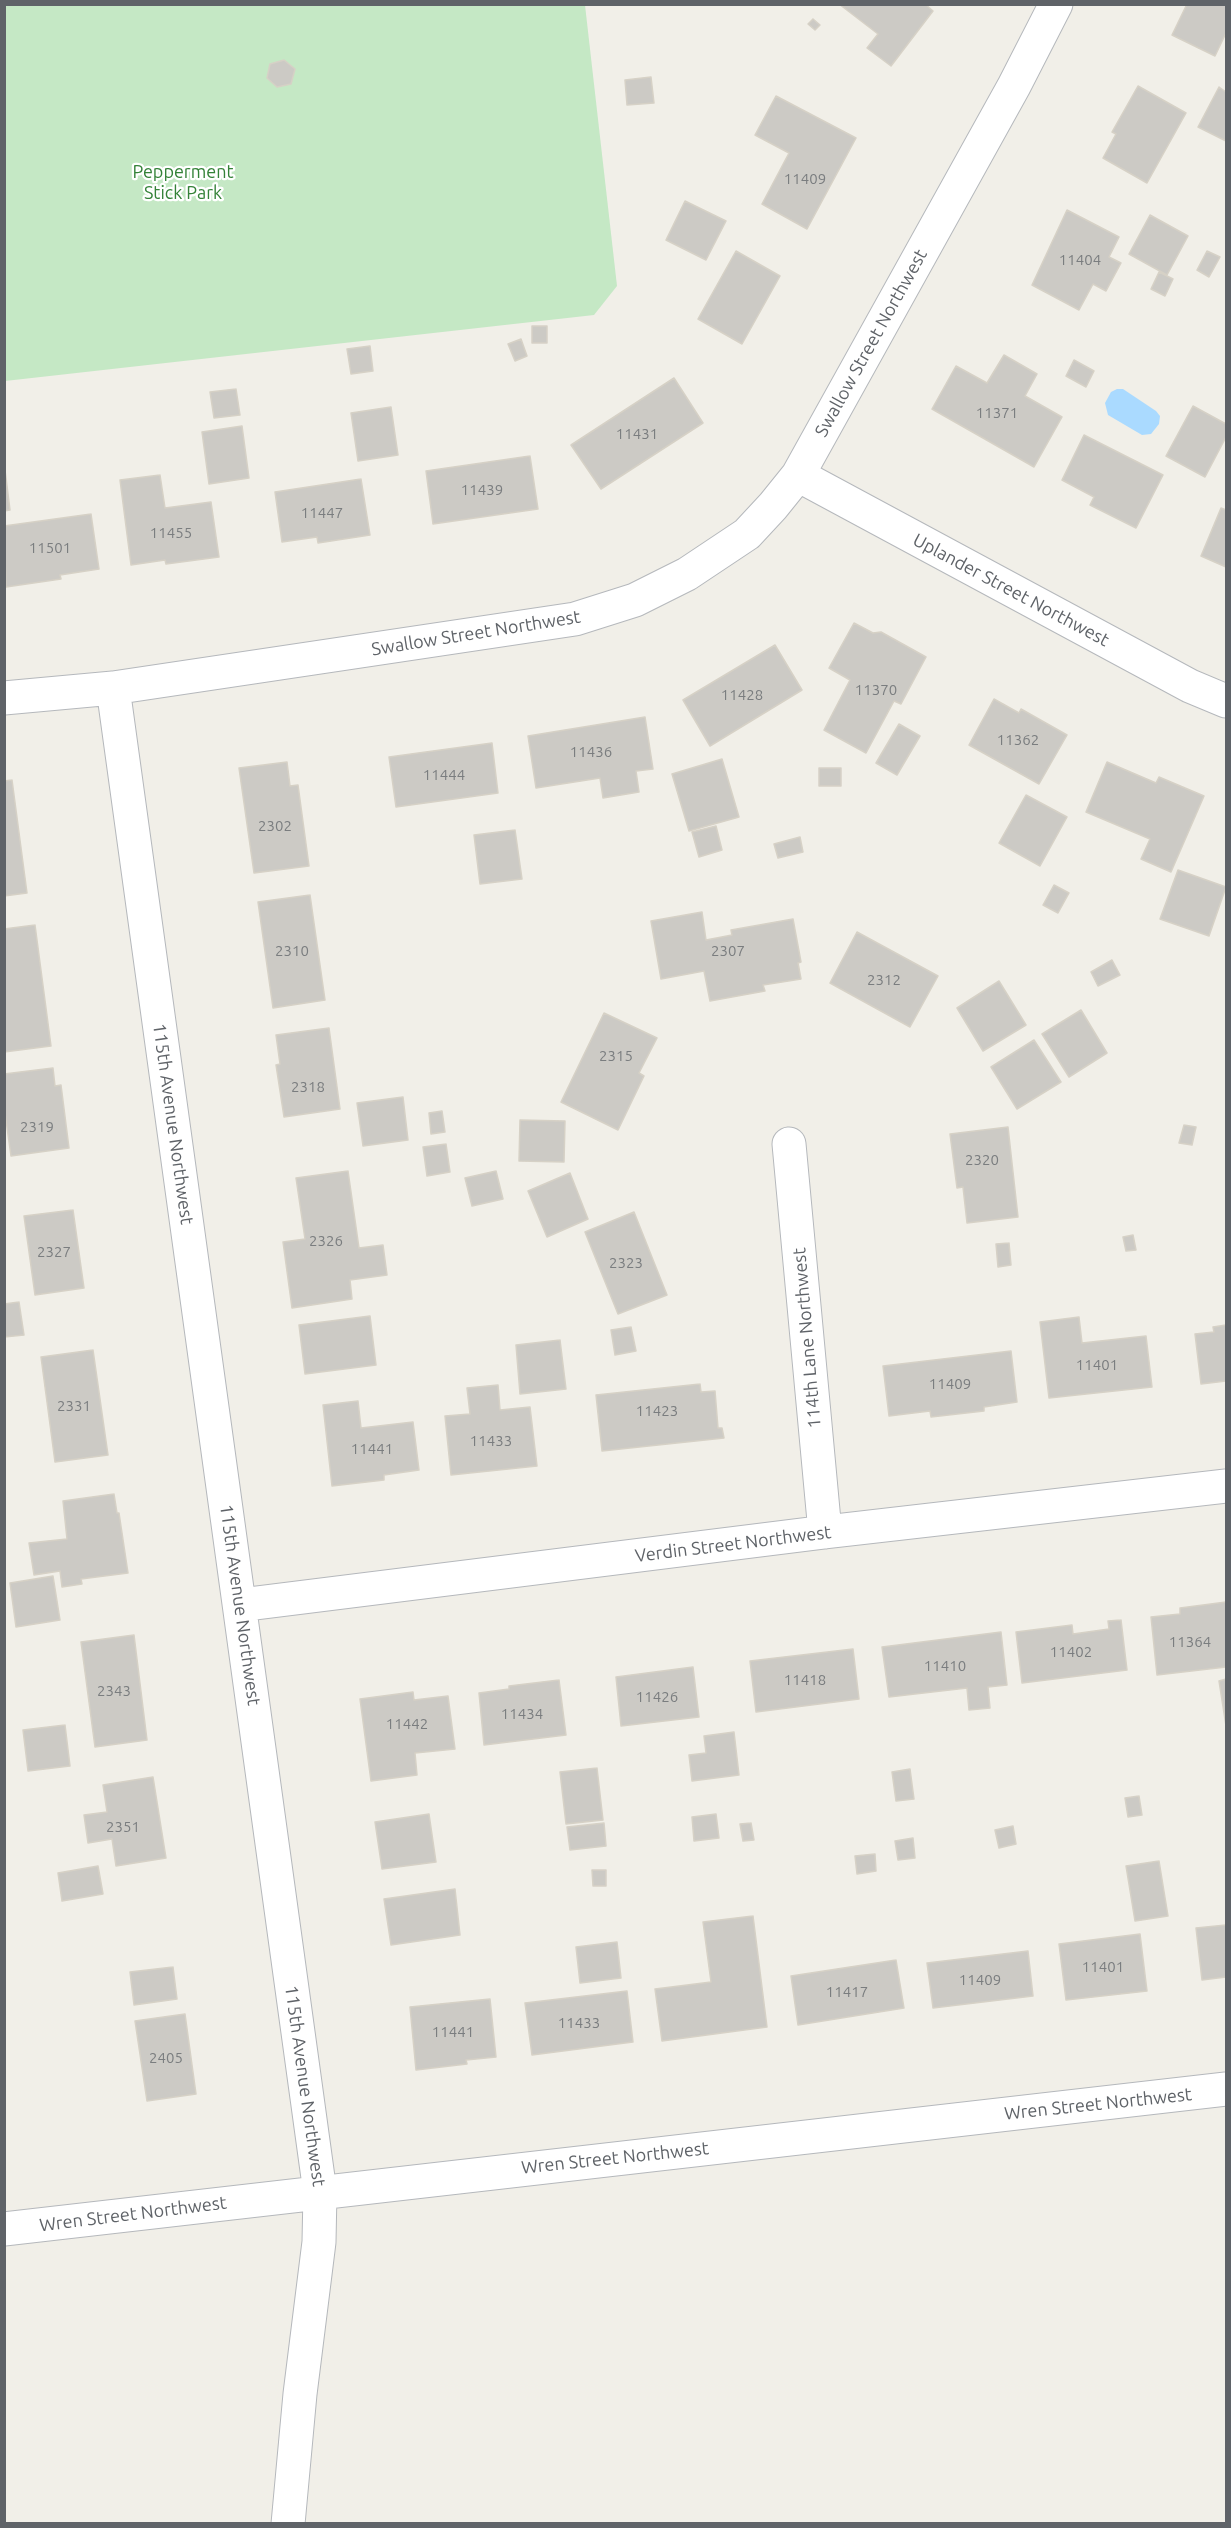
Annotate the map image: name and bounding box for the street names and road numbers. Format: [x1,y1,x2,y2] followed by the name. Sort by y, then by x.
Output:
[810,245,932,441] street label: Swallow Street Northwest
[909,529,1113,651] street label: Uplander Street Northwest
[370,606,582,660] street label: Swallow Street Northwest
[148,1022,198,1226] street label: 115th Avenue Northwest
[788,1247,826,1429] street label: 114th Lane Northwest
[215,1503,265,1707] street label: 115th Avenue Northwest
[634,1521,832,1567] street label: Verdin Street Northwest
[280,1984,330,2188] street label: 115th Avenue Northwest
[1003,2083,1193,2125] street label: Wren Street Northwest
[520,2137,710,2179] street label: Wren Street Northwest
[38,2192,228,2236] street label: Wren Street Northwest

